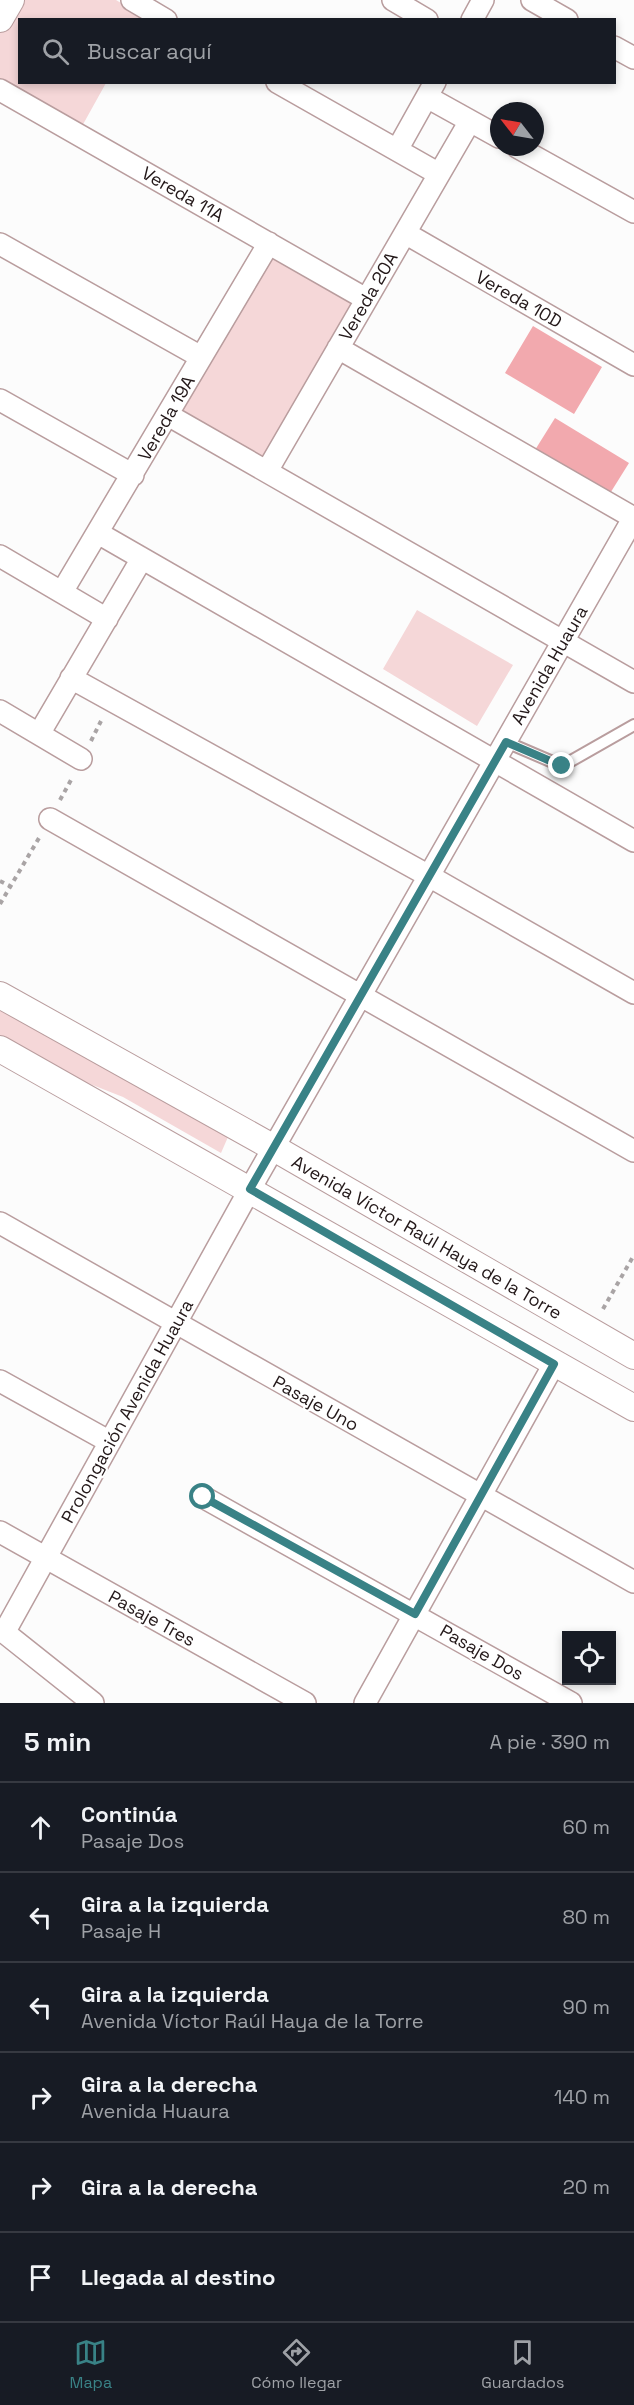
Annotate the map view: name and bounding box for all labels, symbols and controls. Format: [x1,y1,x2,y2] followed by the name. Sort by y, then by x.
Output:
[18,18,616,84] search box
[39,35,72,68] icon: search
[87,37,212,65] text: Buscar aquí
[490,102,544,156] north arrow
[138,161,228,227] street label: Vereda 11A
[333,248,403,344] street label: Vereda 20A
[472,265,566,333] street label: Vereda 10D
[132,371,200,465] street label: Vereda 19A
[506,601,592,729] street label: Avenida Huaura
[548,752,574,778] route end
[288,1150,566,1324] street label: Avenida Víctor Raúl Haya de la Torre
[56,1295,198,1527] street label: Prolongación Avenida Huaura
[269,1370,363,1436] street label: Pasaje Uno
[189,1483,215,1509] route start
[105,1585,199,1651] street label: Pasaje Tres
[436,1619,528,1685] street label: Pasaje Dos
[562,1631,616,1685] map controls
[562,1631,616,1685] button: locate
[24,1725,91,1759] text: 5 min
[489,1729,610,1755] text: A pie · 390 m
[81,1800,177,1828] text: Continúa
[24,1811,57,1844] icon: ahead
[563,1814,610,1840] text: 60 m
[81,1828,184,1854] text: Pasaje Dos
[81,1890,269,1918] text: Gira a la izquierda
[24,1901,57,1934] icon: left
[562,1904,610,1930] text: 80 m
[81,1918,161,1944] text: Pasaje H
[81,1980,269,2008] text: Gira a la izquierda
[24,1991,57,2024] icon: left
[563,1994,610,2020] text: 90 m
[81,2008,424,2034] text: Avenida Víctor Raúl Haya de la Torre
[81,2070,258,2098] text: Gira a la derecha
[24,2081,57,2114] icon: right
[554,2084,610,2110] text: 140 m
[81,2098,230,2124] text: Avenida Huaura
[24,2171,57,2204] icon: right
[81,2173,258,2201] text: Gira a la derecha
[563,2174,610,2200] text: 20 m
[24,2261,57,2294] icon: arrive
[81,2263,275,2291] text: Llegada al destino
[70,2336,112,2393] tab: Mapa
[251,2336,342,2393] tab: Cómo llegar
[481,2336,564,2393] tab: Guardados

